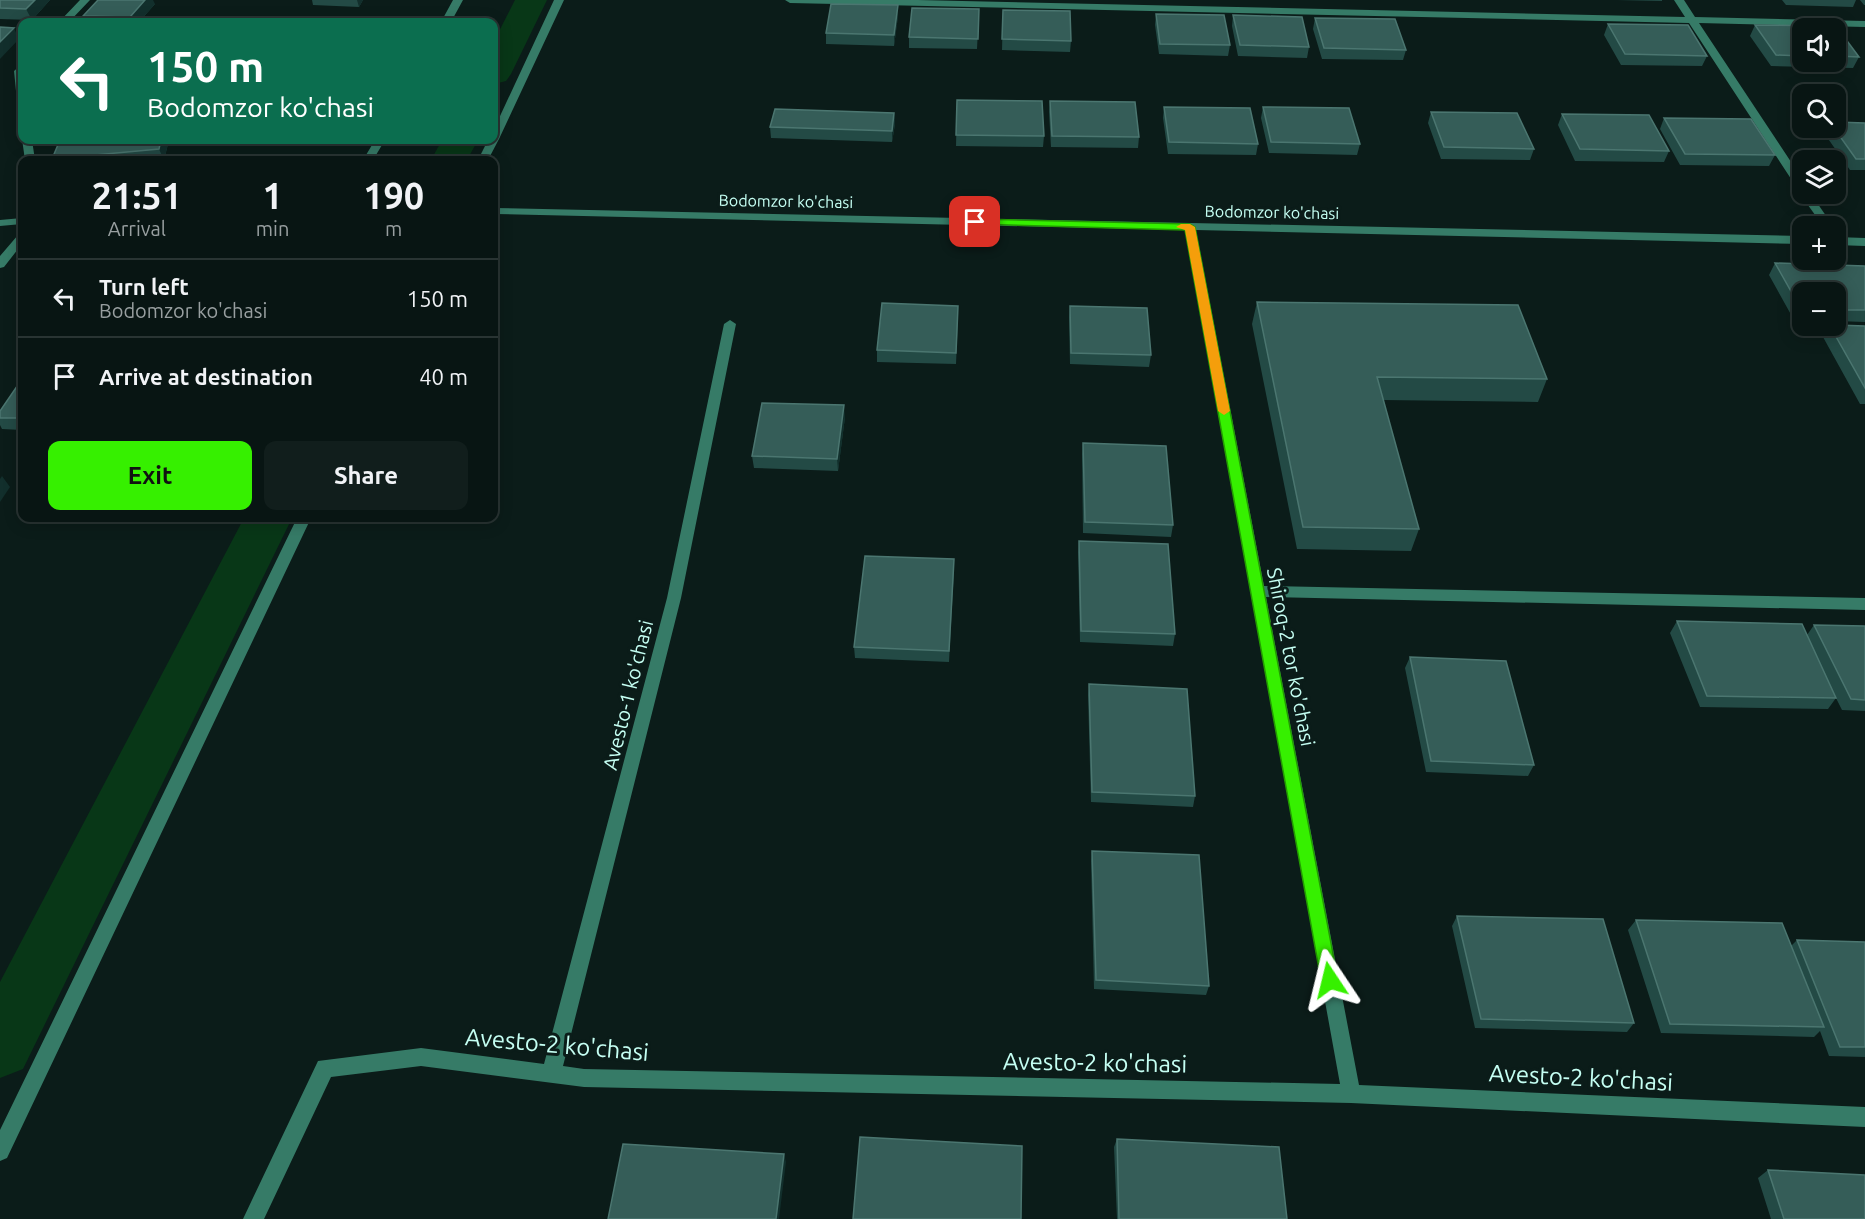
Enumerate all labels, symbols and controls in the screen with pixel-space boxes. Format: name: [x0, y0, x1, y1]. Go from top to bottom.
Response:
map controls: [1792, 18, 1846, 336]
button: sound: [1792, 18, 1846, 72]
icon: left: [48, 42, 126, 120]
text: 150 m: [147, 43, 264, 90]
button: search: [1792, 84, 1846, 138]
text: Bodomzor ko'chasi: [147, 92, 374, 122]
button: layers: [1792, 150, 1846, 204]
text: 21:51: [92, 175, 182, 216]
text: 1: [262, 175, 283, 216]
text: 190: [363, 175, 424, 216]
street label: Bodomzor ko'chasi: [719, 191, 853, 211]
pin: [949, 196, 1000, 247]
street label: Bodomzor ko'chasi: [1205, 202, 1339, 222]
icon: arrive: [958, 205, 991, 238]
button: +: [1792, 216, 1846, 270]
text: Arrival: [108, 217, 166, 240]
text: min: [256, 217, 289, 240]
text: m: [385, 217, 402, 240]
text: Turn left: [99, 274, 189, 299]
icon: left: [48, 282, 81, 315]
button: −: [1792, 282, 1846, 336]
text: 150 m: [407, 286, 468, 311]
text: Bodomzor ko'chasi: [99, 299, 267, 322]
icon: arrive: [48, 360, 81, 393]
text: Arrive at destination: [99, 364, 313, 389]
text: 40 m: [419, 364, 468, 389]
button: Exit: [48, 441, 252, 510]
button: Share: [264, 441, 468, 510]
street label: Shiroq-2 tor ko'chasi: [1263, 566, 1320, 748]
street label: Avesto-1 ko'chasi: [598, 618, 657, 772]
position arrow: [1298, 948, 1362, 1012]
street label: Avesto-2 ko'chasi: [464, 1023, 650, 1066]
street label: Avesto-2 ko'chasi: [1003, 1047, 1187, 1078]
street label: Avesto-2 ko'chasi: [1488, 1059, 1674, 1096]

